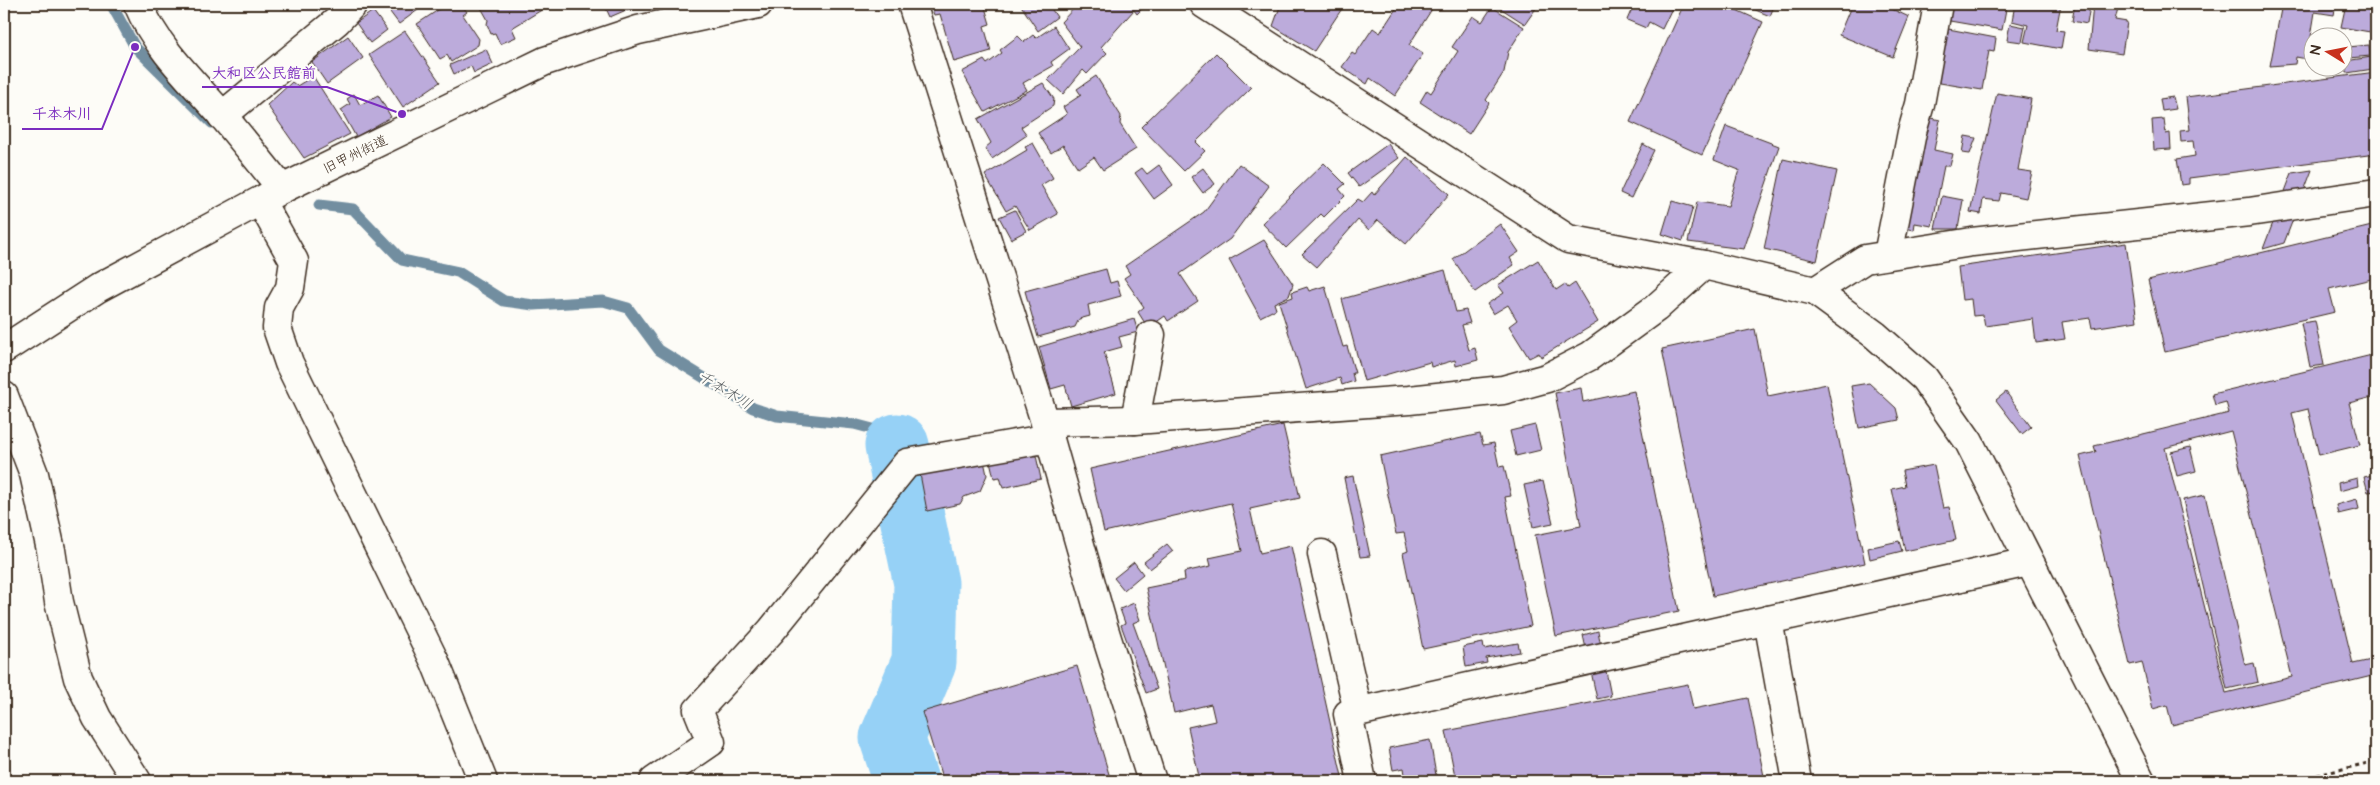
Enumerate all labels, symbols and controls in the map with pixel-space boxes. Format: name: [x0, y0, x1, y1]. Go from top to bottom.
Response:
north arrow: [2302, 28, 2352, 78]
text: N: [2306, 44, 2327, 56]
callout: 大和区公民館前: [202, 57, 327, 87]
text: 大和区公民館前: [211, 63, 317, 84]
callout: 千本木川: [22, 99, 102, 129]
text: 千本木川: [32, 104, 92, 125]
street label: 旧甲州街道: [320, 131, 391, 179]
water label: 千本木川: [694, 366, 756, 415]

